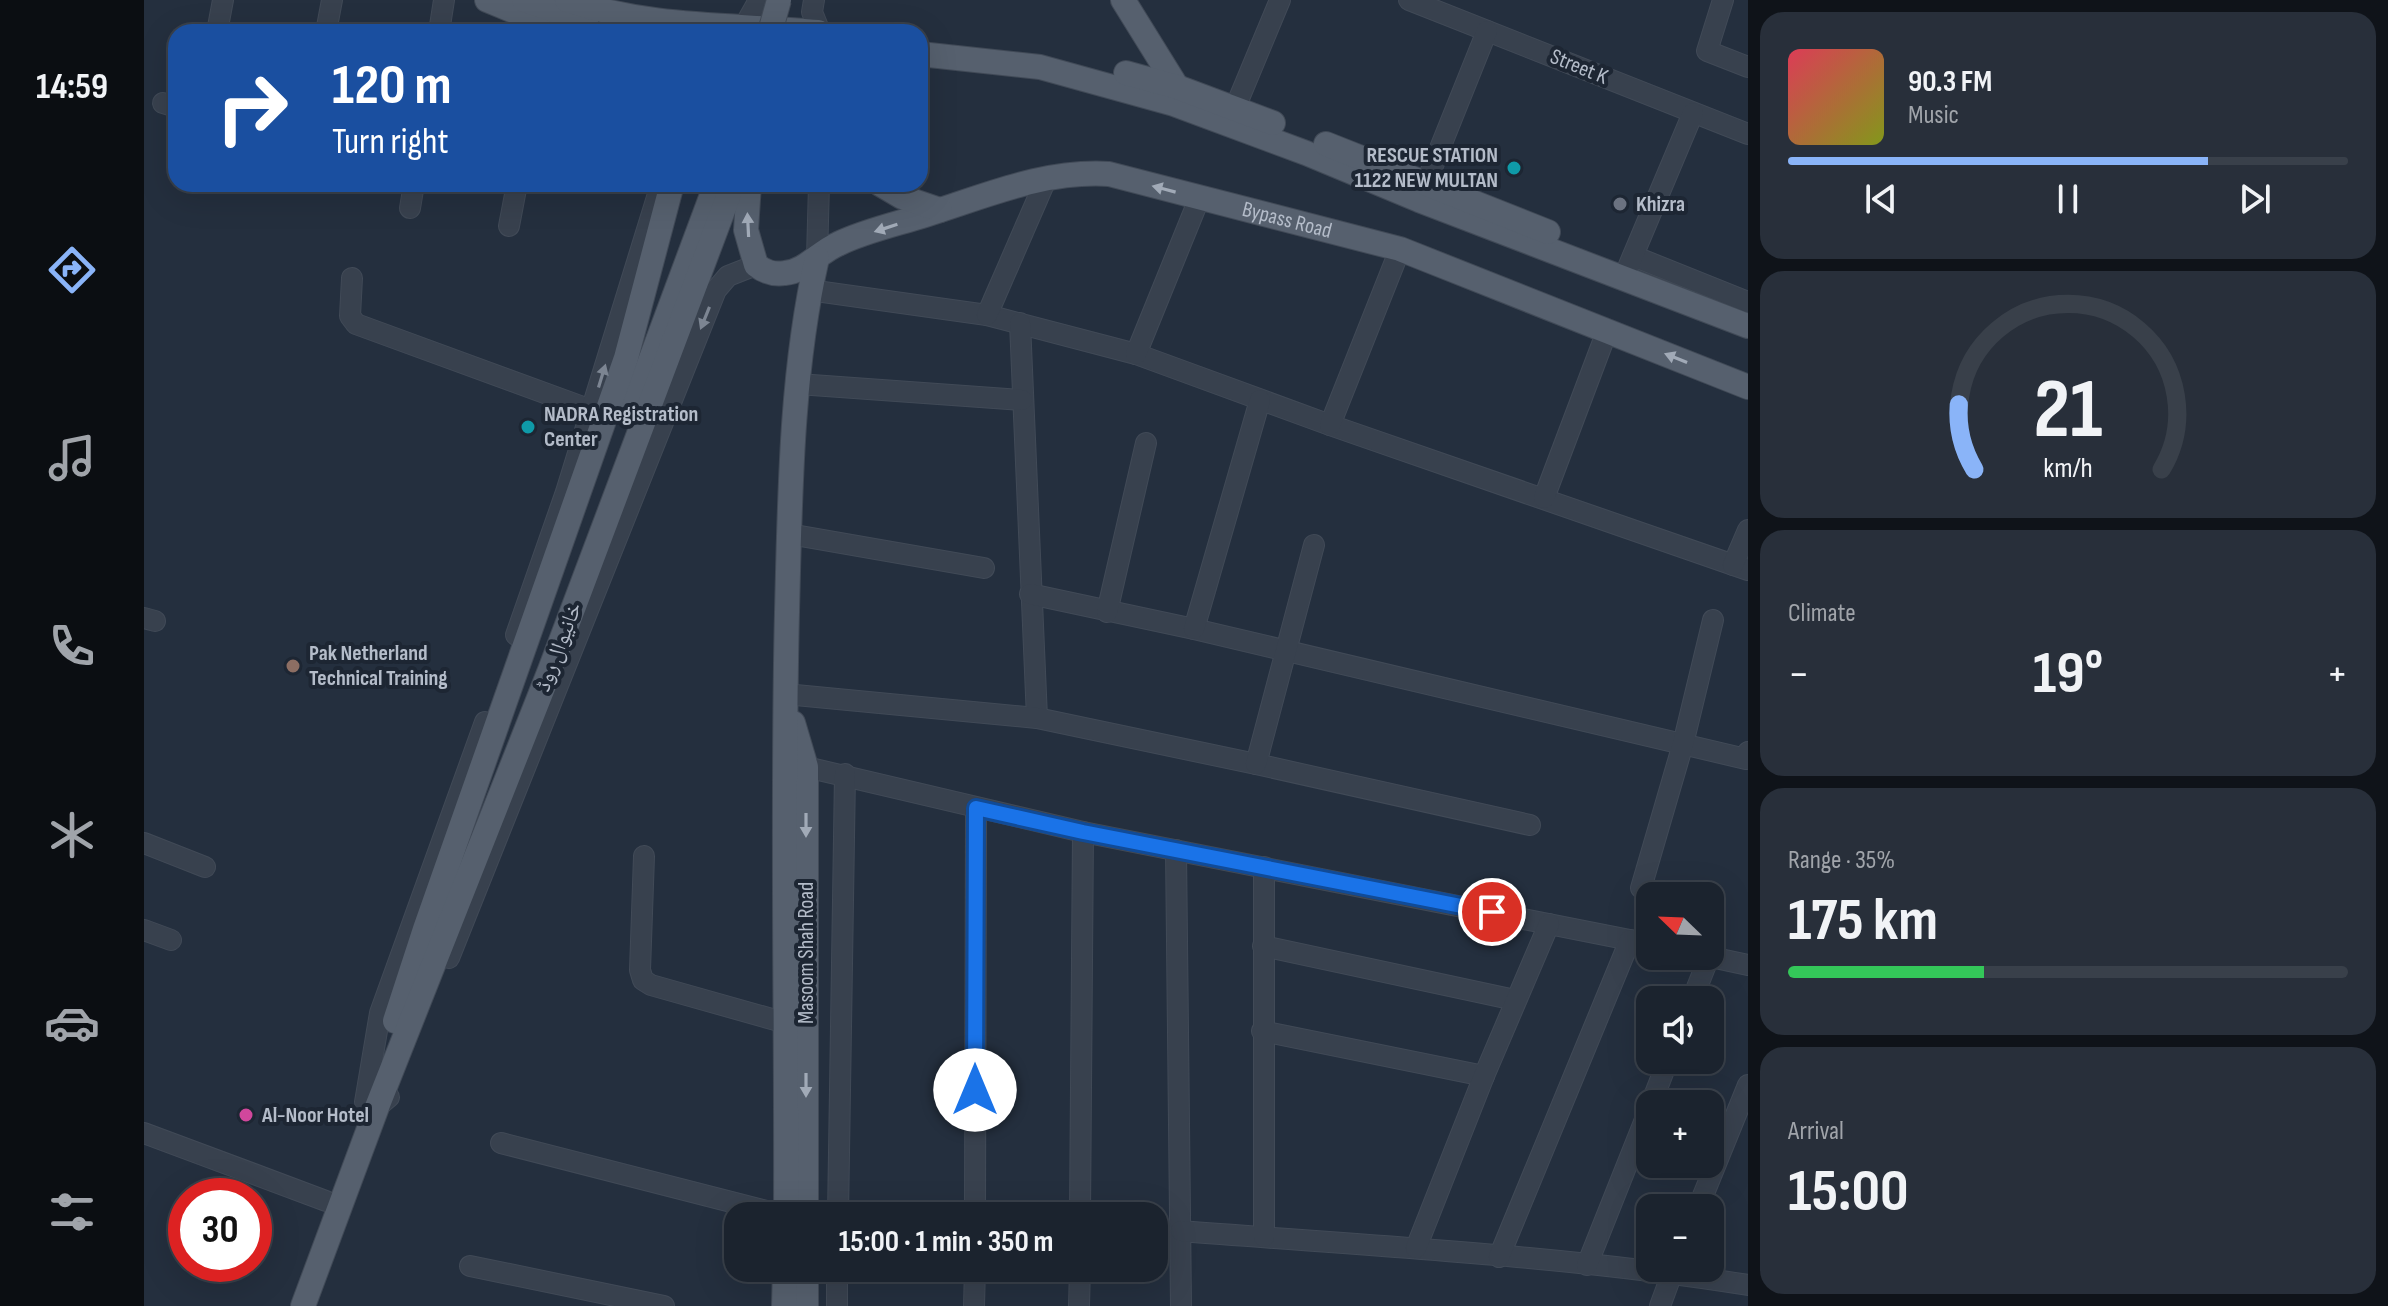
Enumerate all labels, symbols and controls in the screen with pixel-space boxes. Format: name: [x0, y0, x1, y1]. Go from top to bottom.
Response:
street label: Street K: [1546, 43, 1612, 91]
text: 120 m: [332, 53, 452, 120]
icon: right: [200, 56, 304, 160]
text: 90.3 FM: [1908, 64, 1992, 100]
text: 14:59: [36, 66, 108, 109]
text: Music: [1908, 100, 1959, 131]
text: Turn right: [332, 121, 449, 164]
place label: RESCUE STATION 1122 NEW MULTAN: [1354, 142, 1498, 194]
marker: RESCUE STATION 1122 NEW MULTAN: [1505, 159, 1523, 177]
icon: previous: [1859, 177, 1903, 221]
icon: pause: [2046, 177, 2090, 221]
icon: next: [2233, 177, 2277, 221]
one-way arrow: [1152, 182, 1176, 195]
place label: Khizra: [1636, 191, 1685, 218]
street label: Bypass Road: [1239, 195, 1335, 244]
marker: Khizra: [1611, 195, 1629, 213]
one-way arrow: [741, 212, 754, 237]
one-way arrow: [874, 222, 898, 234]
icon: directions: [44, 242, 100, 298]
one-way arrow: [698, 306, 711, 330]
one-way arrow: [1664, 351, 1688, 364]
text: 21: [2033, 361, 2103, 461]
one-way arrow: [596, 364, 609, 388]
place label: NADRA Registration Center: [544, 401, 698, 453]
marker: NADRA Registration Center: [519, 418, 537, 436]
icon: music: [44, 430, 100, 486]
text: km/h: [2043, 451, 2093, 486]
street label: خانیوال روڈ: [530, 598, 588, 696]
text: Climate: [1788, 598, 1856, 629]
icon: phone: [44, 618, 100, 674]
text: 19°: [2033, 638, 2103, 710]
place label: Pak Netherland Technical Training: [309, 640, 448, 692]
text: −: [1788, 648, 1810, 701]
text: +: [2326, 648, 2348, 701]
marker: Pak Netherland Technical Training: [284, 657, 302, 675]
icon: climate: [44, 807, 100, 863]
one-way arrow: [800, 813, 812, 838]
text: Range · 35%: [1788, 845, 1895, 876]
pin: [1458, 878, 1526, 946]
street label: Masoom Shah Road: [793, 882, 820, 1024]
north arrow: [1636, 882, 1724, 970]
map controls: [1636, 882, 1724, 1282]
text: 175 km: [1788, 885, 1938, 957]
icon: arrive: [1470, 890, 1514, 934]
button: sound: [1636, 986, 1724, 1074]
icon: car: [44, 995, 100, 1051]
position arrow: [933, 1048, 1017, 1132]
one-way arrow: [800, 1073, 812, 1098]
button: +: [1636, 1090, 1724, 1178]
place label: Al-Noor Hotel: [261, 1102, 369, 1129]
marker: Al-Noor Hotel: [237, 1106, 255, 1124]
text: Arrival: [1788, 1116, 1844, 1147]
text: 15:00: [1788, 1156, 1909, 1228]
speed limit sign: 30: [168, 1178, 272, 1282]
icon: filters: [44, 1184, 100, 1240]
button: −: [1636, 1194, 1724, 1282]
text: 15:00 · 1 min · 350 m: [839, 1224, 1053, 1260]

